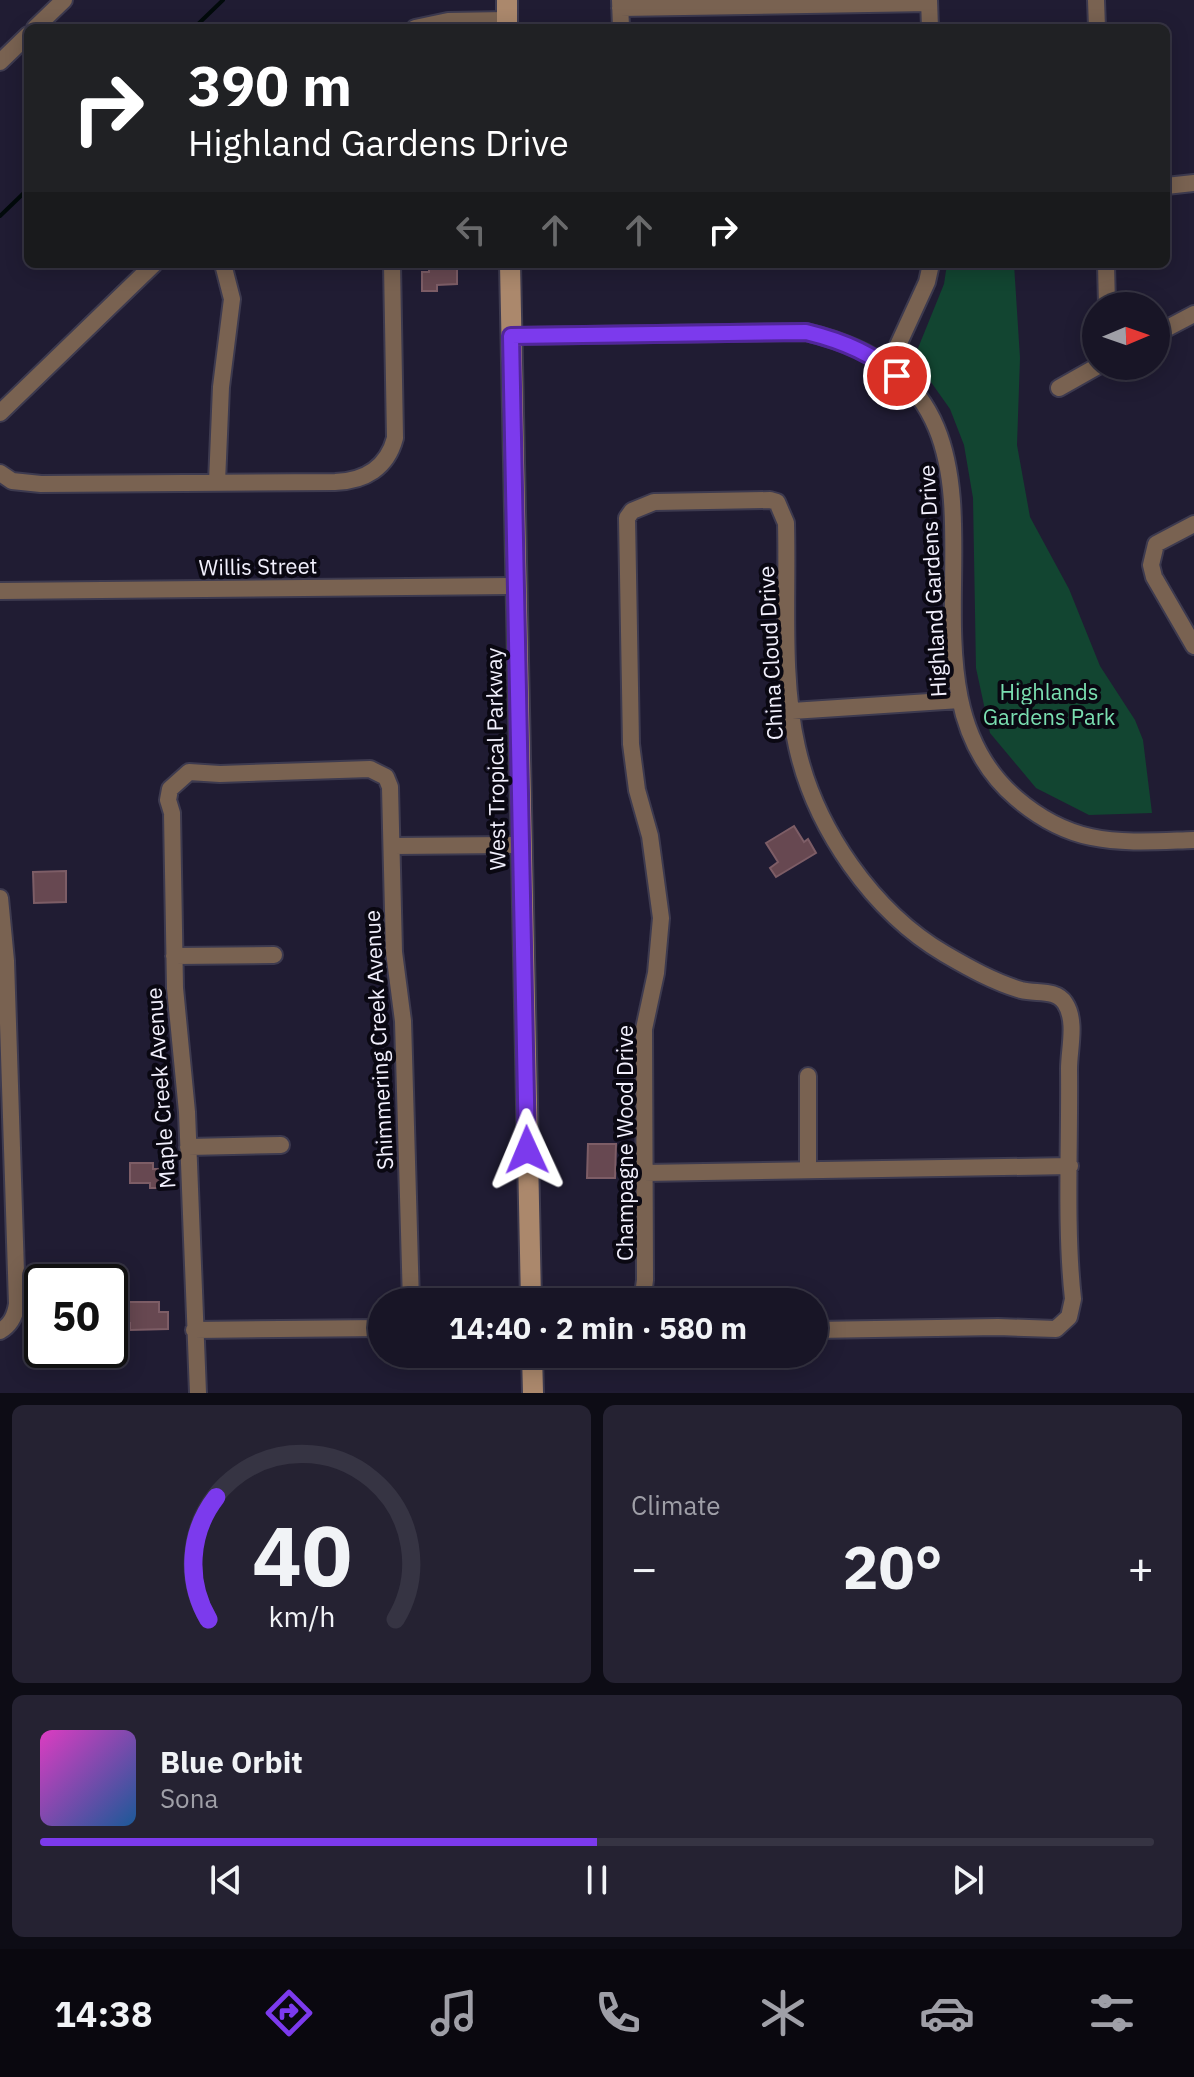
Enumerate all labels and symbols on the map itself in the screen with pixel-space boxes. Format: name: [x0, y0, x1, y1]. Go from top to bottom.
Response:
north arrow: [1082, 292, 1170, 380]
pin: [863, 342, 931, 410]
street label: Highland Gardens Drive: [911, 464, 953, 698]
street label: Willis Street: [198, 550, 318, 582]
street label: China Cloud Drive: [751, 565, 789, 741]
street label: West Tropical Parkway: [479, 647, 511, 871]
park label: Highlands Gardens Park: [983, 677, 1116, 731]
street label: Shimmering Creek Avenue: [357, 909, 399, 1171]
street label: Maple Creek Avenue: [139, 986, 181, 1190]
street label: Champagne Wood Drive: [610, 1025, 639, 1261]
position arrow: [485, 1108, 569, 1192]
speed limit sign: 50: [24, 1264, 128, 1368]

